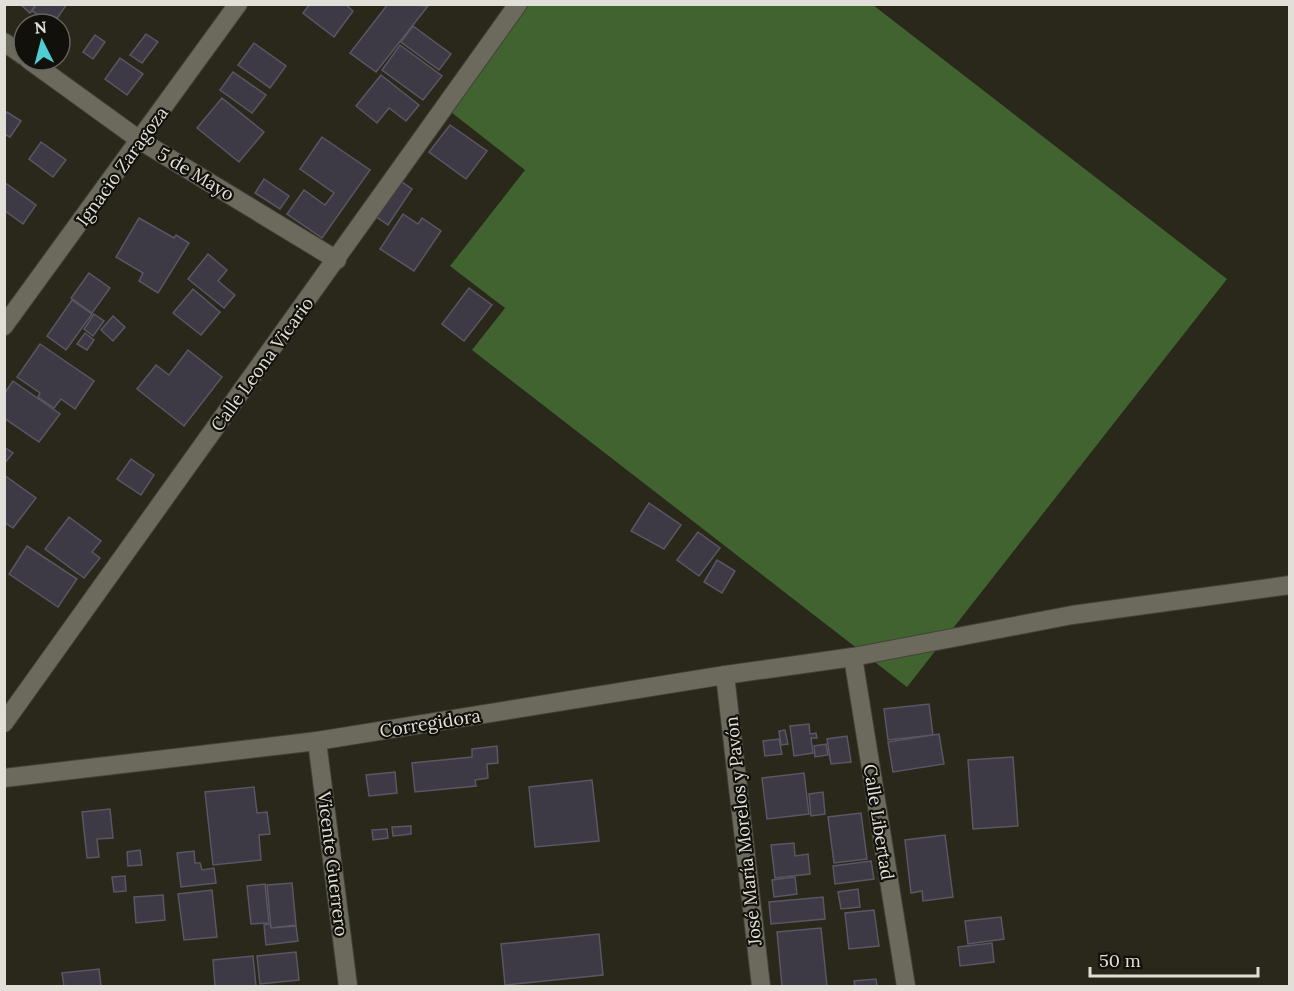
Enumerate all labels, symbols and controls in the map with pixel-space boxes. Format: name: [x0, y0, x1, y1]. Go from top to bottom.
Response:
north arrow: [12, 12, 72, 72]
text: N: [33, 16, 48, 38]
street label: Ignacio Zaragoza: [71, 102, 173, 230]
street label: 5 de Mayo: [154, 142, 238, 206]
street label: Calle Leona Vicario: [206, 292, 318, 436]
street label: Corregidora: [378, 704, 482, 742]
street label: José María Morelos y Pavón: [720, 715, 767, 948]
street label: Calle Libertad: [859, 763, 900, 882]
street label: Vicente Guerrero: [313, 789, 353, 938]
scale bar: [1090, 940, 1258, 978]
text: 50 m: [1099, 949, 1141, 972]

